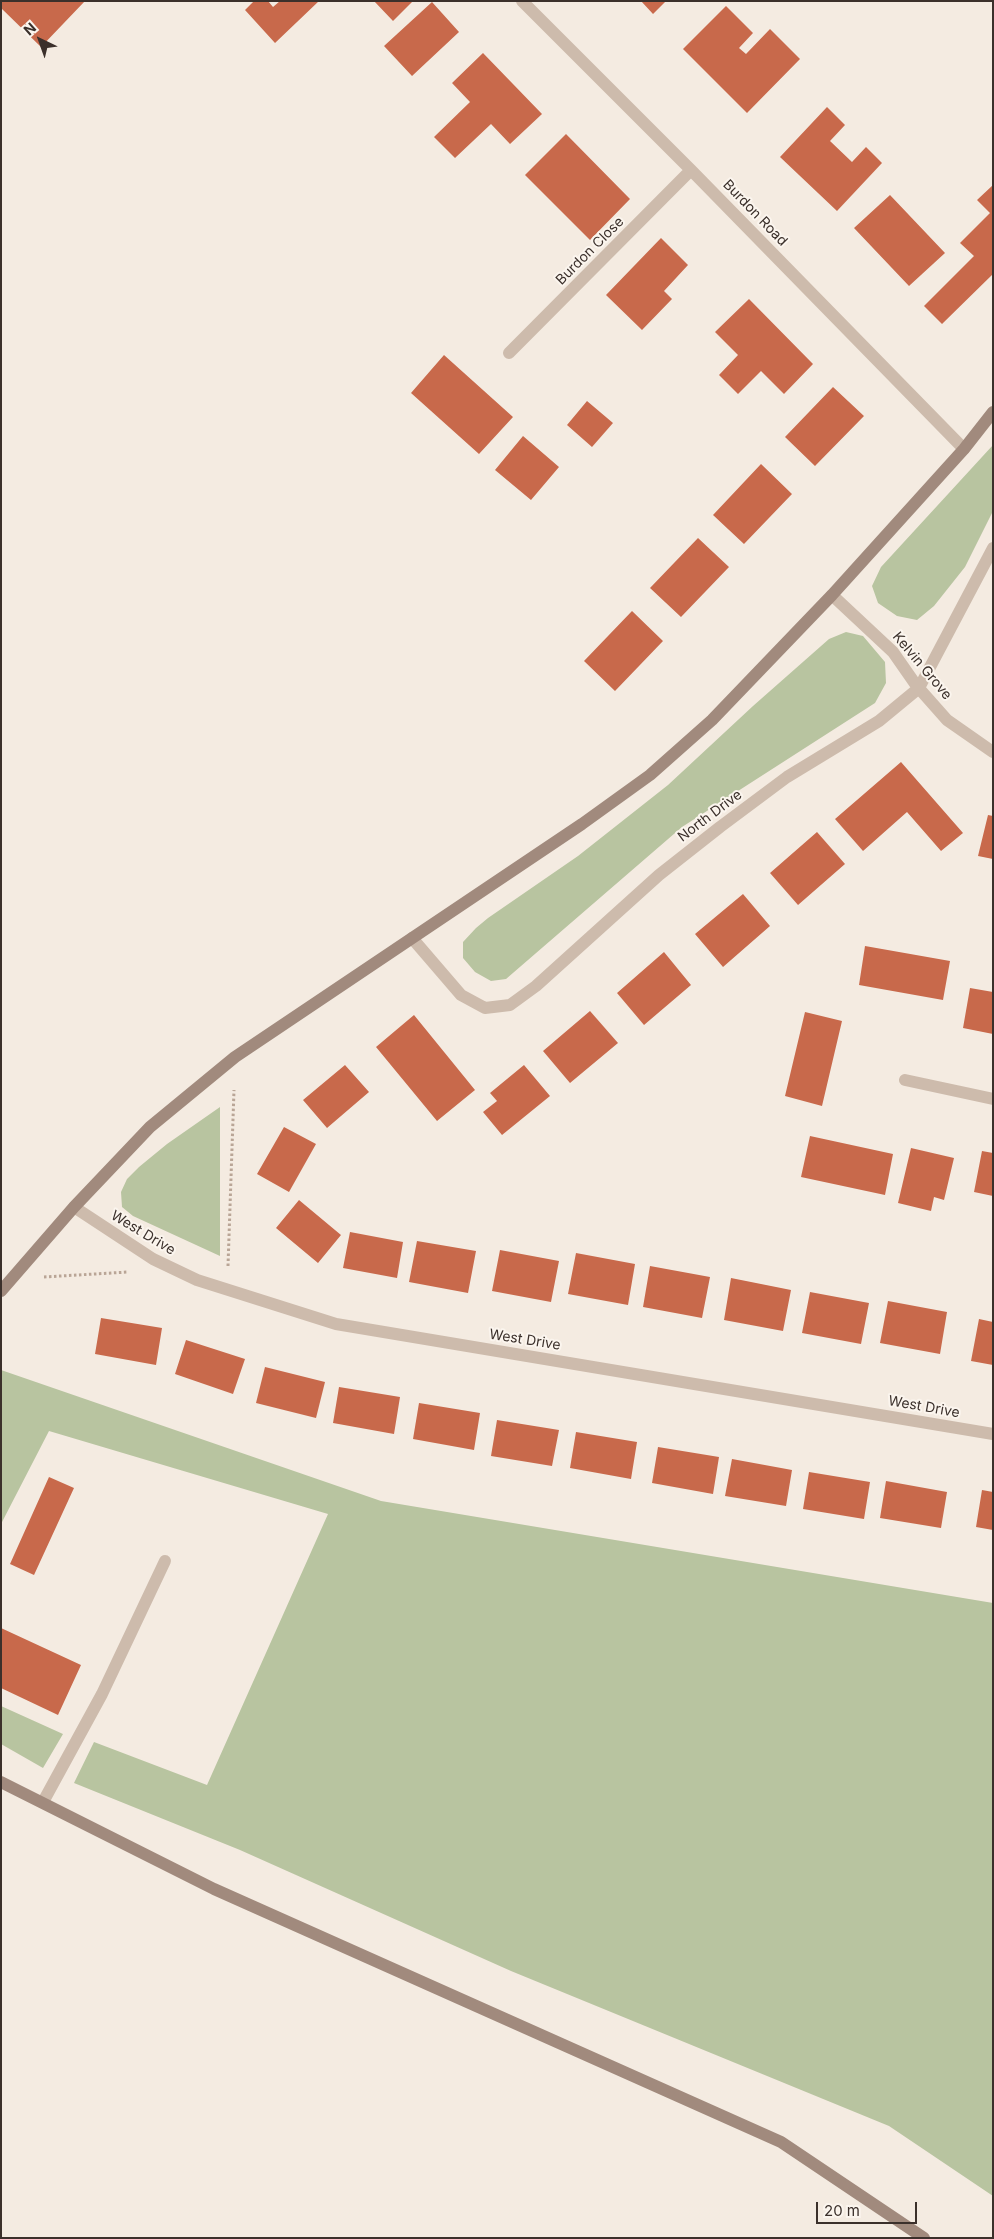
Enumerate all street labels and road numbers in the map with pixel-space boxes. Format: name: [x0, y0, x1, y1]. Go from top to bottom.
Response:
street label: Burdon Road: [719, 176, 791, 250]
street label: Burdon Close: [553, 214, 627, 288]
street label: Kelvin Grove: [889, 629, 955, 703]
street label: North Drive: [675, 786, 745, 846]
street label: West Drive: [108, 1207, 178, 1259]
street label: West Drive: [488, 1326, 562, 1354]
street label: West Drive: [887, 1392, 961, 1422]

